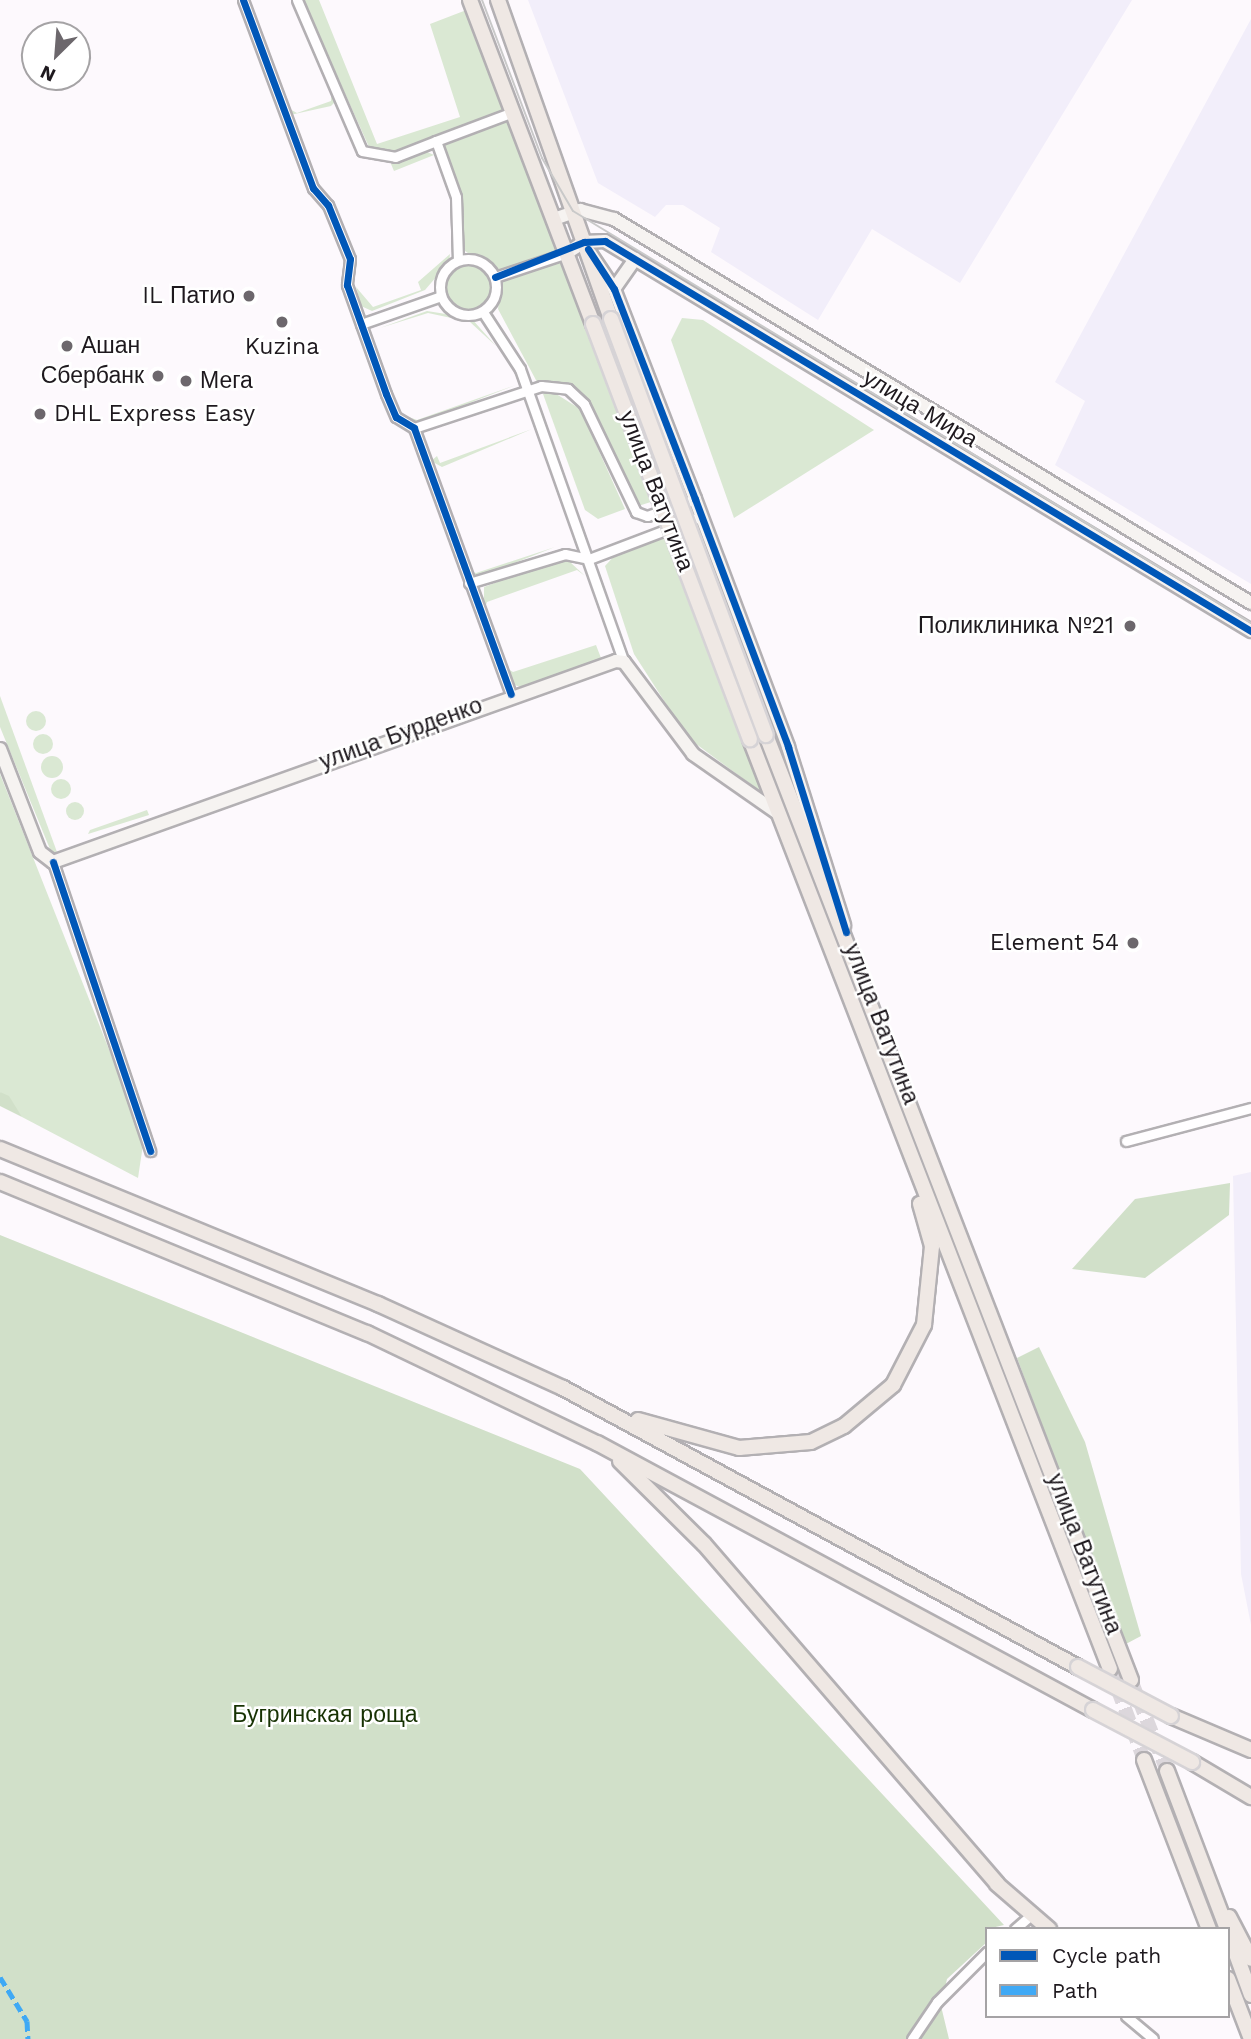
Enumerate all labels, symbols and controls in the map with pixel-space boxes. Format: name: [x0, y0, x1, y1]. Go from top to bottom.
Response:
north arrow: [21, 21, 91, 91]
text: N: [37, 60, 59, 87]
place label: IL Патио: [142, 282, 235, 310]
marker: IL Патио: [241, 288, 257, 304]
marker: Kuzina: [274, 314, 290, 330]
place label: Ашан: [81, 332, 140, 360]
place label: Kuzina: [245, 333, 319, 361]
marker: Ашан: [59, 338, 75, 354]
place label: Сбербанк: [41, 362, 144, 390]
street label: улица Мира: [858, 364, 982, 454]
place label: Мега: [200, 367, 253, 395]
marker: Сбербанк: [150, 368, 166, 384]
marker: Мега: [178, 373, 194, 389]
place label: DHL Express Easy: [54, 400, 256, 428]
marker: DHL Express Easy: [32, 406, 48, 422]
street label: улица Ватутина: [613, 407, 699, 575]
place label: Поликлиника №21: [918, 612, 1114, 640]
marker: Поликлиника №21: [1120, 616, 1140, 636]
street label: улица Бурденко: [316, 692, 486, 776]
place label: Element 54: [990, 929, 1119, 957]
marker: Element 54: [1125, 935, 1141, 951]
street label: улица Ватутина: [838, 940, 924, 1108]
street label: улица Ватутина: [1041, 1470, 1127, 1638]
park label: Бугринская роща: [232, 1701, 418, 1729]
legend: [985, 1927, 1230, 2018]
text: Cycle path: [1052, 1943, 1161, 1968]
text: Path: [1052, 1978, 1098, 2003]

